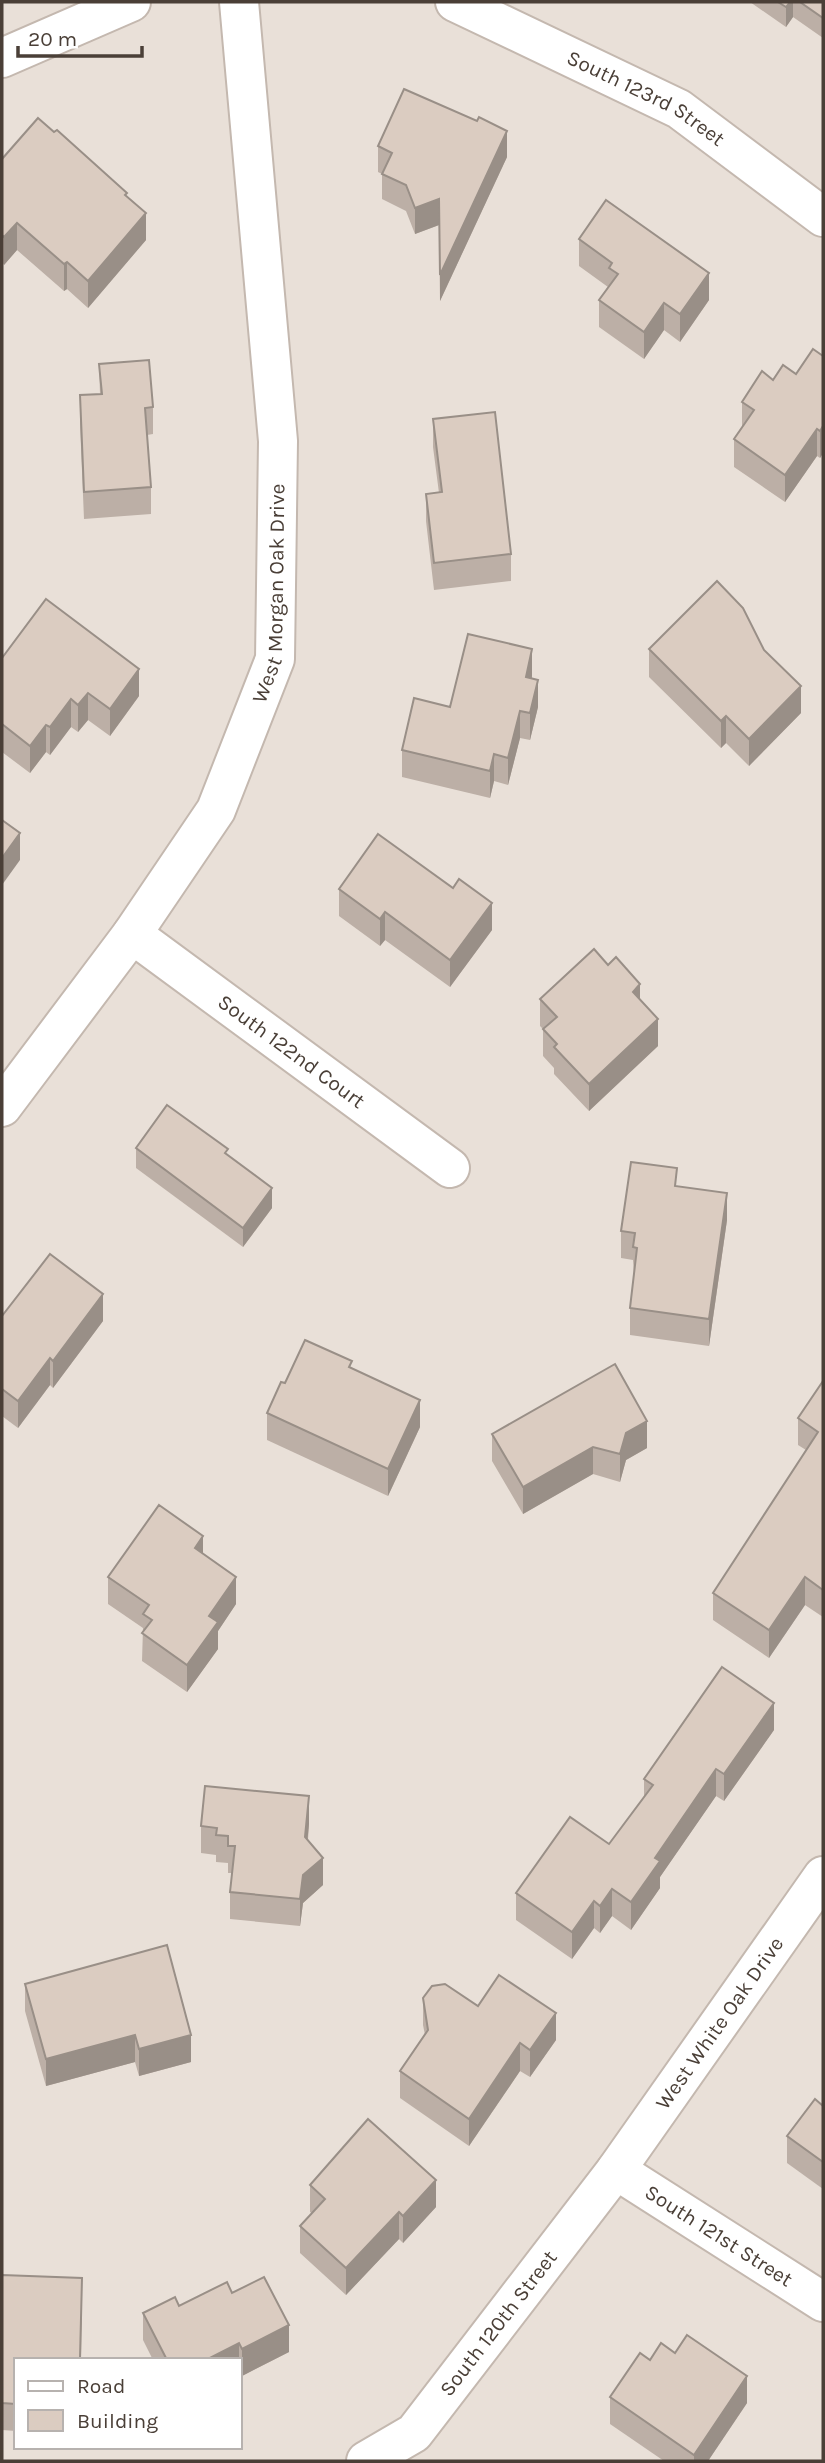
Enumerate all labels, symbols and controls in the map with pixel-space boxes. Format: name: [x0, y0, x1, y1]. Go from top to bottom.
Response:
scale bar: [18, 14, 142, 58]
text: 20 m: [28, 27, 77, 51]
street label: South 123rd Street: [563, 45, 730, 151]
street label: West Morgan Oak Drive: [247, 483, 289, 706]
street label: South 122nd Court: [213, 989, 370, 1113]
street label: West White Oak Drive: [651, 1932, 788, 2114]
street label: South 121st Street: [641, 2180, 797, 2292]
street label: South 120th Street: [435, 2245, 562, 2401]
legend: [14, 2358, 242, 2449]
text: Road: [77, 2374, 125, 2398]
text: Building: [77, 2409, 158, 2433]

